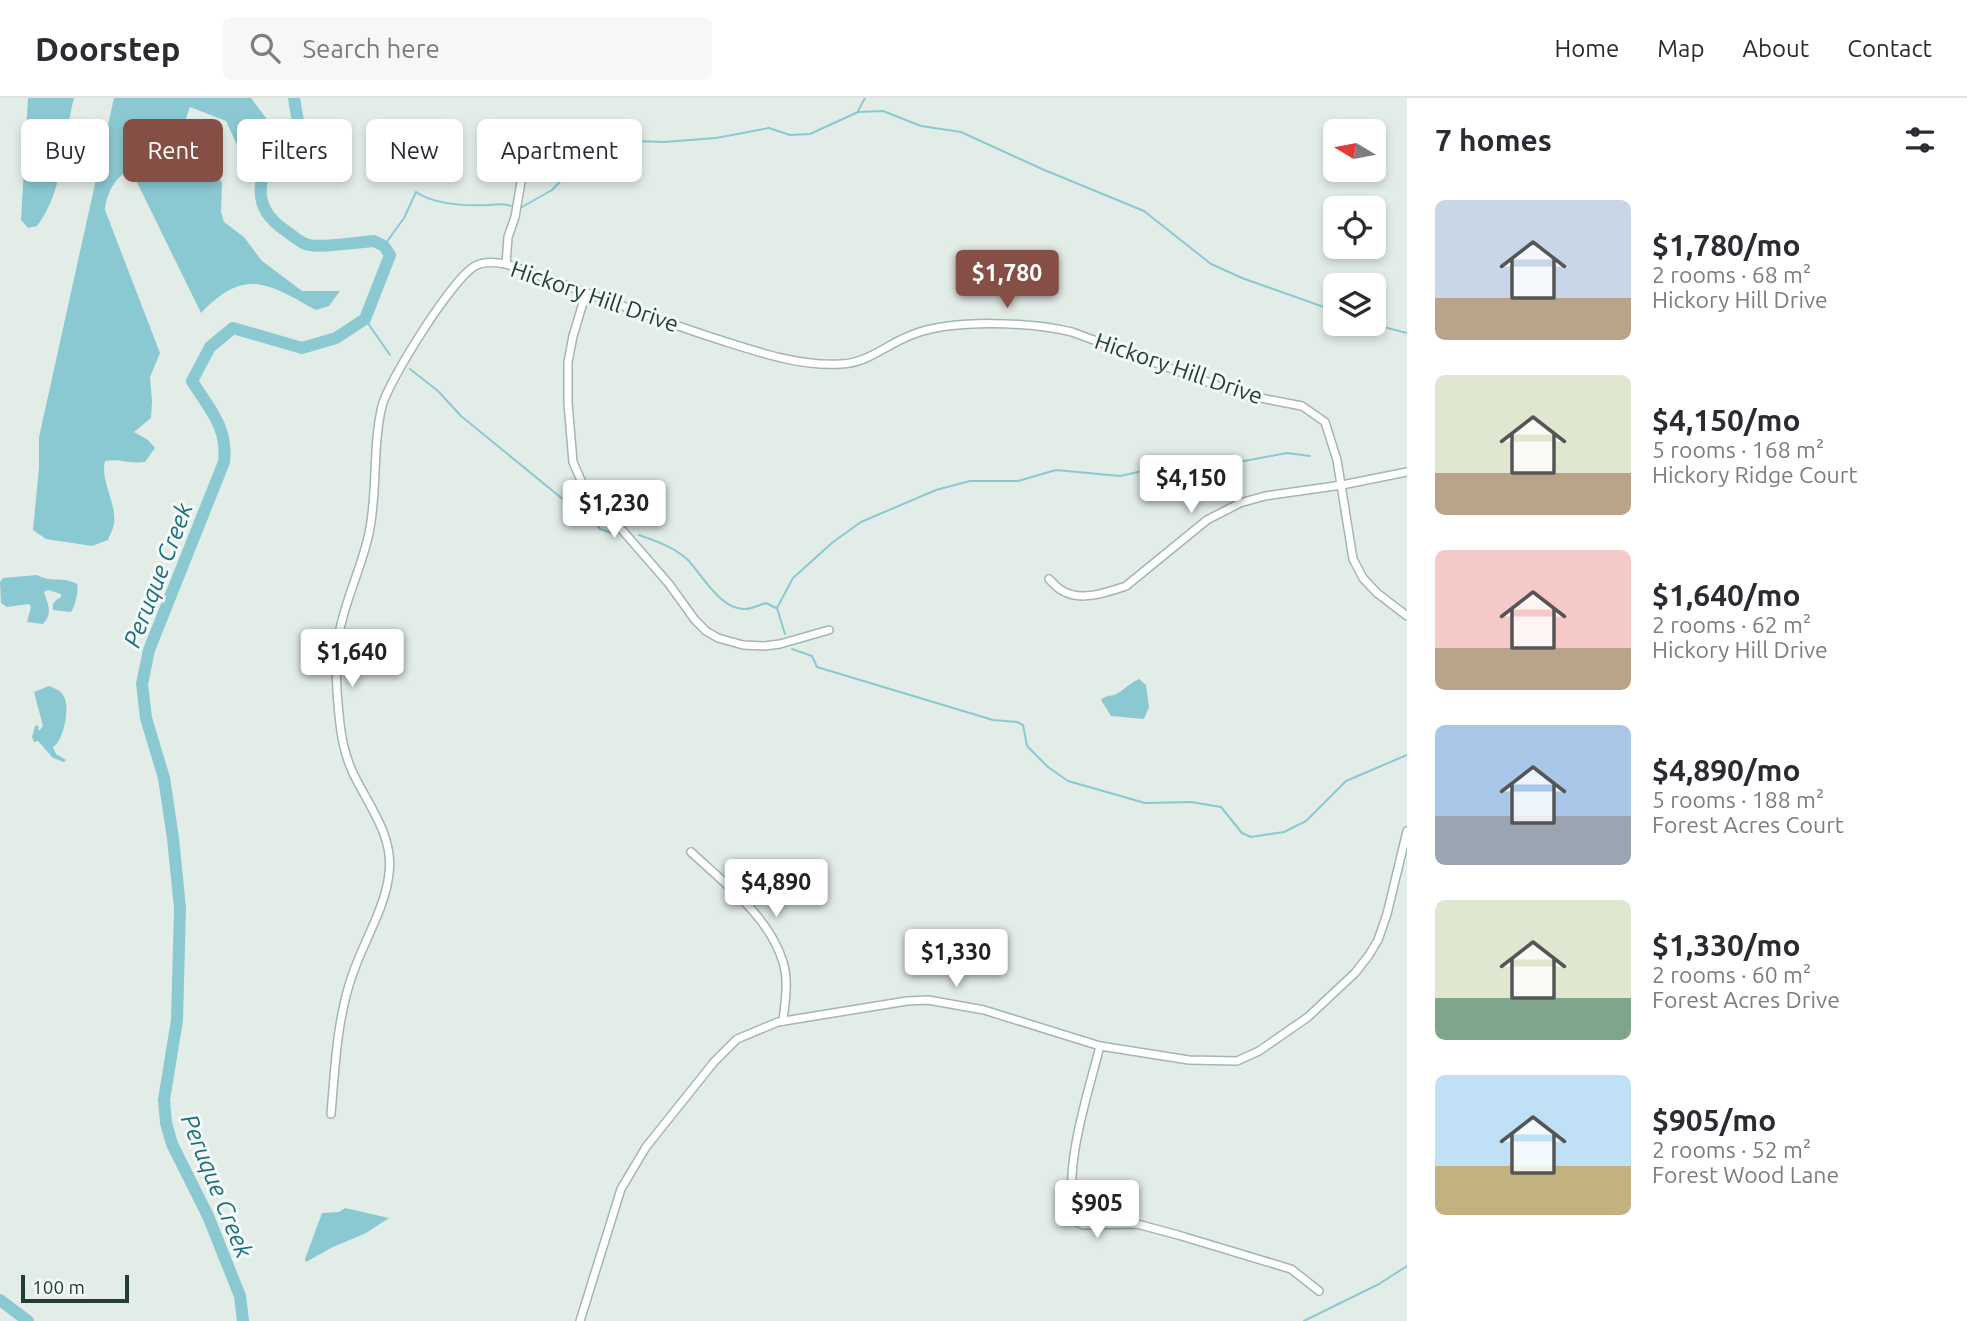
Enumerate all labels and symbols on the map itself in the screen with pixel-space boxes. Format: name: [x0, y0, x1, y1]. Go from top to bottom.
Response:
north arrow: [1323, 119, 1386, 182]
pin: $1,780: [950, 250, 1064, 310]
street label: Hickory Hill Drive: [508, 256, 682, 336]
street label: Hickory Hill Drive: [1092, 328, 1266, 408]
pin: $4,150: [1134, 456, 1248, 515]
pin: $1,230: [557, 480, 671, 540]
water label: Peruque Creek: [118, 498, 198, 651]
pin: $1,640: [295, 630, 409, 689]
pin: $4,890: [719, 860, 833, 919]
pin: $1,330: [899, 930, 1013, 989]
water label: Peruque Creek: [176, 1110, 258, 1262]
pin: $905: [1056, 1180, 1138, 1240]
scale bar: [21, 1272, 130, 1304]

